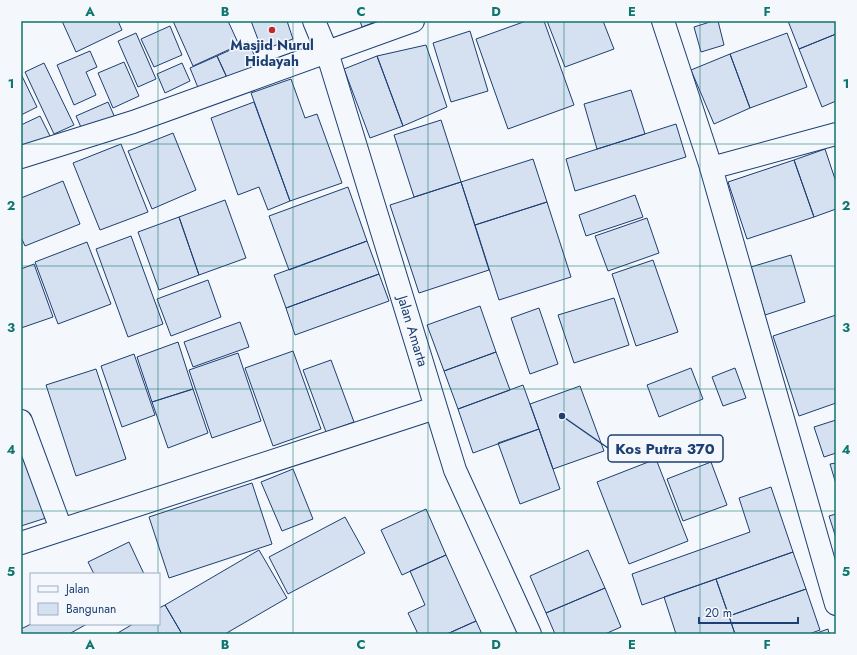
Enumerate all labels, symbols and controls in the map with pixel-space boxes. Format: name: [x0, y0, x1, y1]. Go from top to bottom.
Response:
text: A: [84, 2, 95, 21]
text: B: [221, 2, 230, 21]
text: C: [356, 2, 366, 21]
text: D: [491, 2, 501, 21]
text: E: [628, 2, 636, 21]
text: F: [763, 2, 771, 21]
marker: Masjid Nurul Hidayah: [267, 25, 277, 35]
place label: Masjid Nurul Hidayah: [230, 35, 314, 71]
text: 1: [8, 74, 14, 93]
text: 1: [843, 74, 849, 93]
text: 2: [7, 196, 15, 215]
text: 2: [842, 196, 850, 215]
street label: Jalan Amarta: [392, 291, 433, 369]
text: 3: [7, 318, 15, 337]
text: 3: [842, 318, 850, 337]
callout: Kos Putra 370: [608, 435, 723, 462]
text: Kos Putra 370: [615, 438, 715, 460]
text: 4: [6, 440, 16, 459]
text: 4: [841, 440, 851, 459]
text: 5: [7, 562, 15, 581]
text: 5: [842, 562, 850, 581]
legend: [30, 573, 160, 625]
text: Jalan: [64, 580, 89, 598]
scale bar: [699, 599, 798, 625]
text: Bangunan: [66, 600, 116, 618]
text: 20 m: [705, 604, 732, 622]
text: A: [84, 635, 95, 654]
text: B: [221, 635, 230, 654]
text: C: [356, 635, 366, 654]
text: D: [491, 635, 501, 654]
text: E: [628, 635, 636, 654]
text: F: [763, 635, 771, 654]

